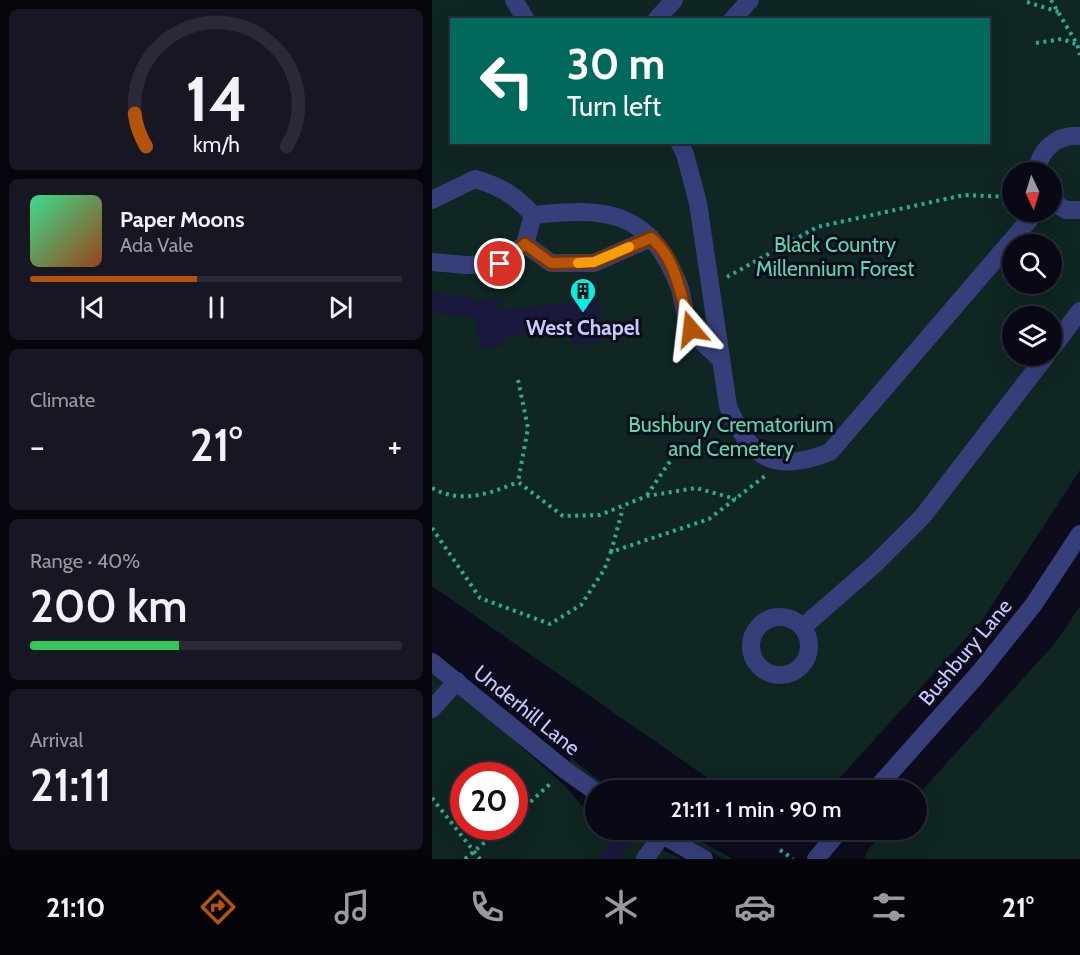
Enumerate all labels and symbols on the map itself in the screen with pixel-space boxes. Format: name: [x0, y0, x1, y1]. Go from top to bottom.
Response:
north arrow: [1002, 162, 1062, 222]
park label: Black Country Millennium Forest: [756, 232, 914, 281]
pin: [474, 238, 525, 289]
building icon: West Chapel: [568, 276, 598, 314]
position arrow: [659, 297, 723, 361]
place label: West Chapel: [526, 315, 641, 340]
park label: Bushbury Crematorium and Cemetery: [628, 412, 834, 461]
street label: Bushbury Lane: [913, 594, 1017, 710]
street label: Underhill Lane: [469, 660, 585, 761]
speed limit sign: 20: [450, 762, 528, 840]

